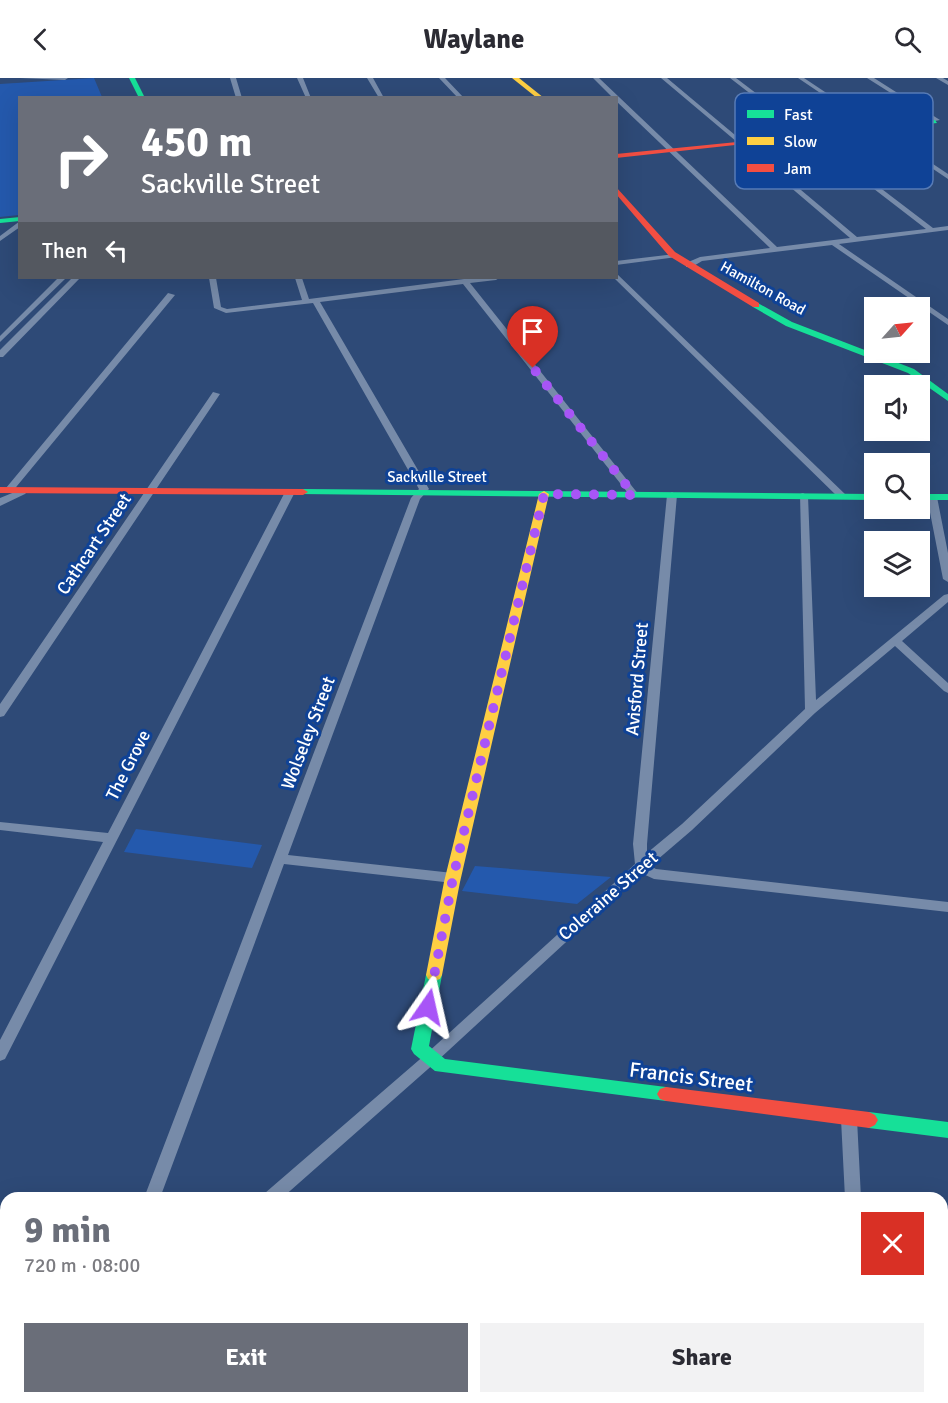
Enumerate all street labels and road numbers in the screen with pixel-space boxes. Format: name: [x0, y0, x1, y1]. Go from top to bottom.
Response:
street label: Hamilton Road: [717, 257, 809, 319]
street label: Sackville Street: [387, 468, 487, 486]
street label: Cathcart Street: [52, 489, 136, 599]
street label: Avisford Street: [621, 621, 653, 737]
street label: Wolseley Street: [276, 673, 340, 793]
street label: The Grove: [101, 726, 155, 804]
street label: Coleraine Street: [554, 847, 662, 945]
street label: Francis Street: [628, 1057, 754, 1097]

